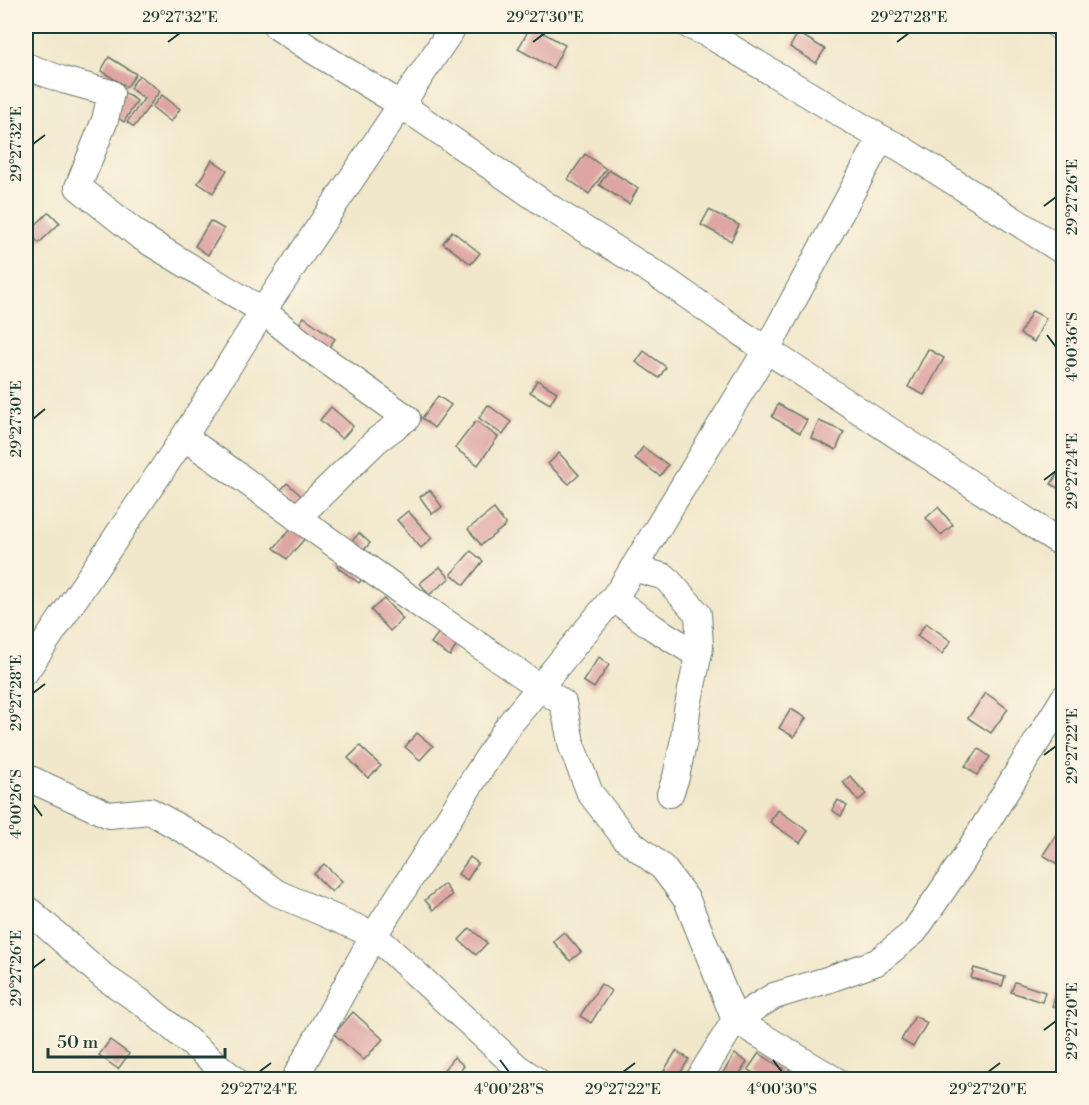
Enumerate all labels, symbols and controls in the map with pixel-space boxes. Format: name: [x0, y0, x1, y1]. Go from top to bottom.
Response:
text: 29°27'32"E: [142, 8, 218, 27]
text: 29°27'30"E: [506, 8, 584, 27]
text: 29°27'28"E: [871, 8, 947, 27]
text: 29°27'32"E: [7, 106, 26, 182]
text: 29°27'26"E: [1063, 159, 1082, 235]
text: 4°00'36"S: [1063, 312, 1082, 382]
text: 29°27'30"E: [7, 380, 26, 458]
text: 29°27'24"E: [1063, 433, 1082, 509]
text: 29°27'28"E: [7, 655, 26, 731]
text: 29°27'22"E: [1063, 708, 1082, 784]
text: 4°00'26"S: [7, 769, 26, 839]
text: 29°27'26"E: [7, 930, 26, 1006]
text: 29°27'20"E: [1063, 982, 1082, 1060]
scale bar: [48, 1021, 225, 1059]
text: 50 m: [57, 1031, 99, 1054]
text: 29°27'24"E: [221, 1080, 297, 1099]
text: 4°00'28"S: [474, 1080, 544, 1099]
text: 29°27'22"E: [585, 1080, 661, 1099]
text: 4°00'30"S: [747, 1080, 817, 1099]
text: 29°27'20"E: [949, 1080, 1027, 1099]

